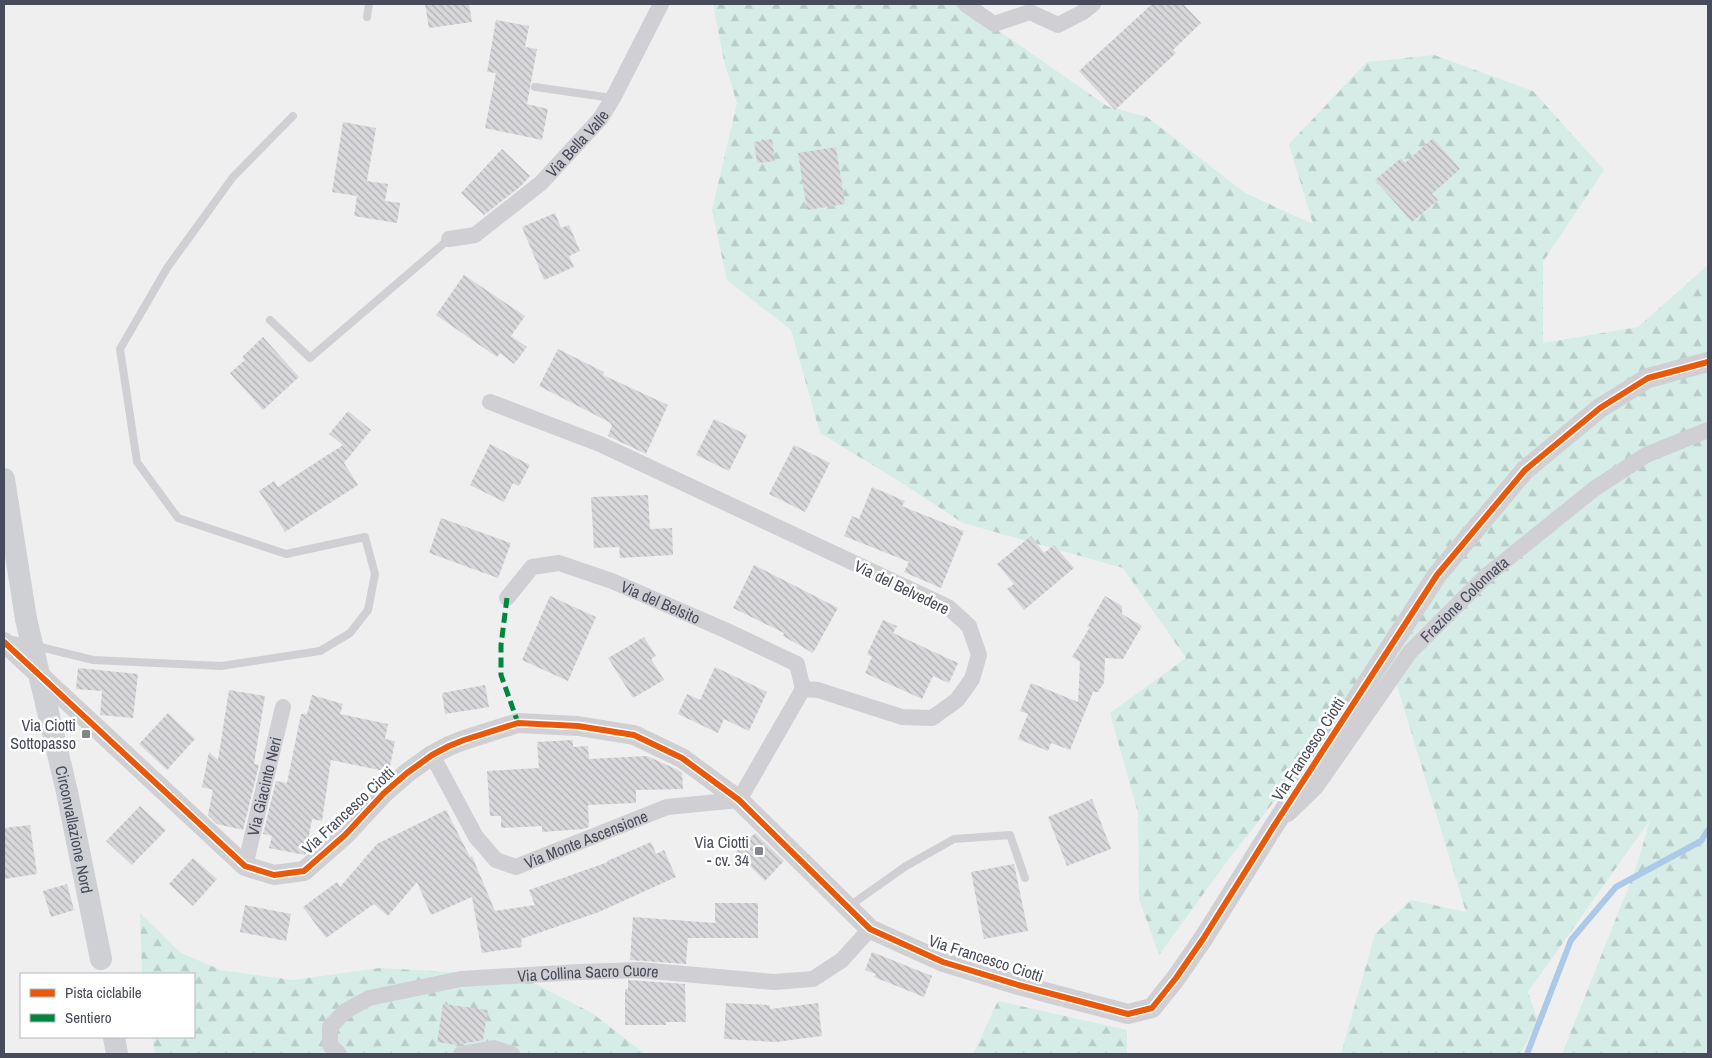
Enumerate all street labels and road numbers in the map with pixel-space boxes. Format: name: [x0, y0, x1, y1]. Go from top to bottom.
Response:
street label: Via Bella Valle: [541, 106, 614, 182]
street label: Frazione Colonnata: [1415, 551, 1514, 647]
street label: Via del Belvedere: [851, 554, 953, 620]
street label: Via del Belsito: [617, 575, 704, 629]
street label: Via Francesco Ciotti: [1266, 693, 1350, 805]
street label: Via Giacinto Neri: [242, 734, 287, 838]
street label: Via Francesco Ciotti: [297, 761, 399, 859]
street label: Circonvallazione Nord: [50, 763, 98, 895]
street label: Via Monte Ascensione: [521, 805, 651, 874]
street label: Via Francesco Ciotti: [926, 929, 1046, 987]
street label: Via Collina Sacro Cuore: [517, 959, 660, 987]

